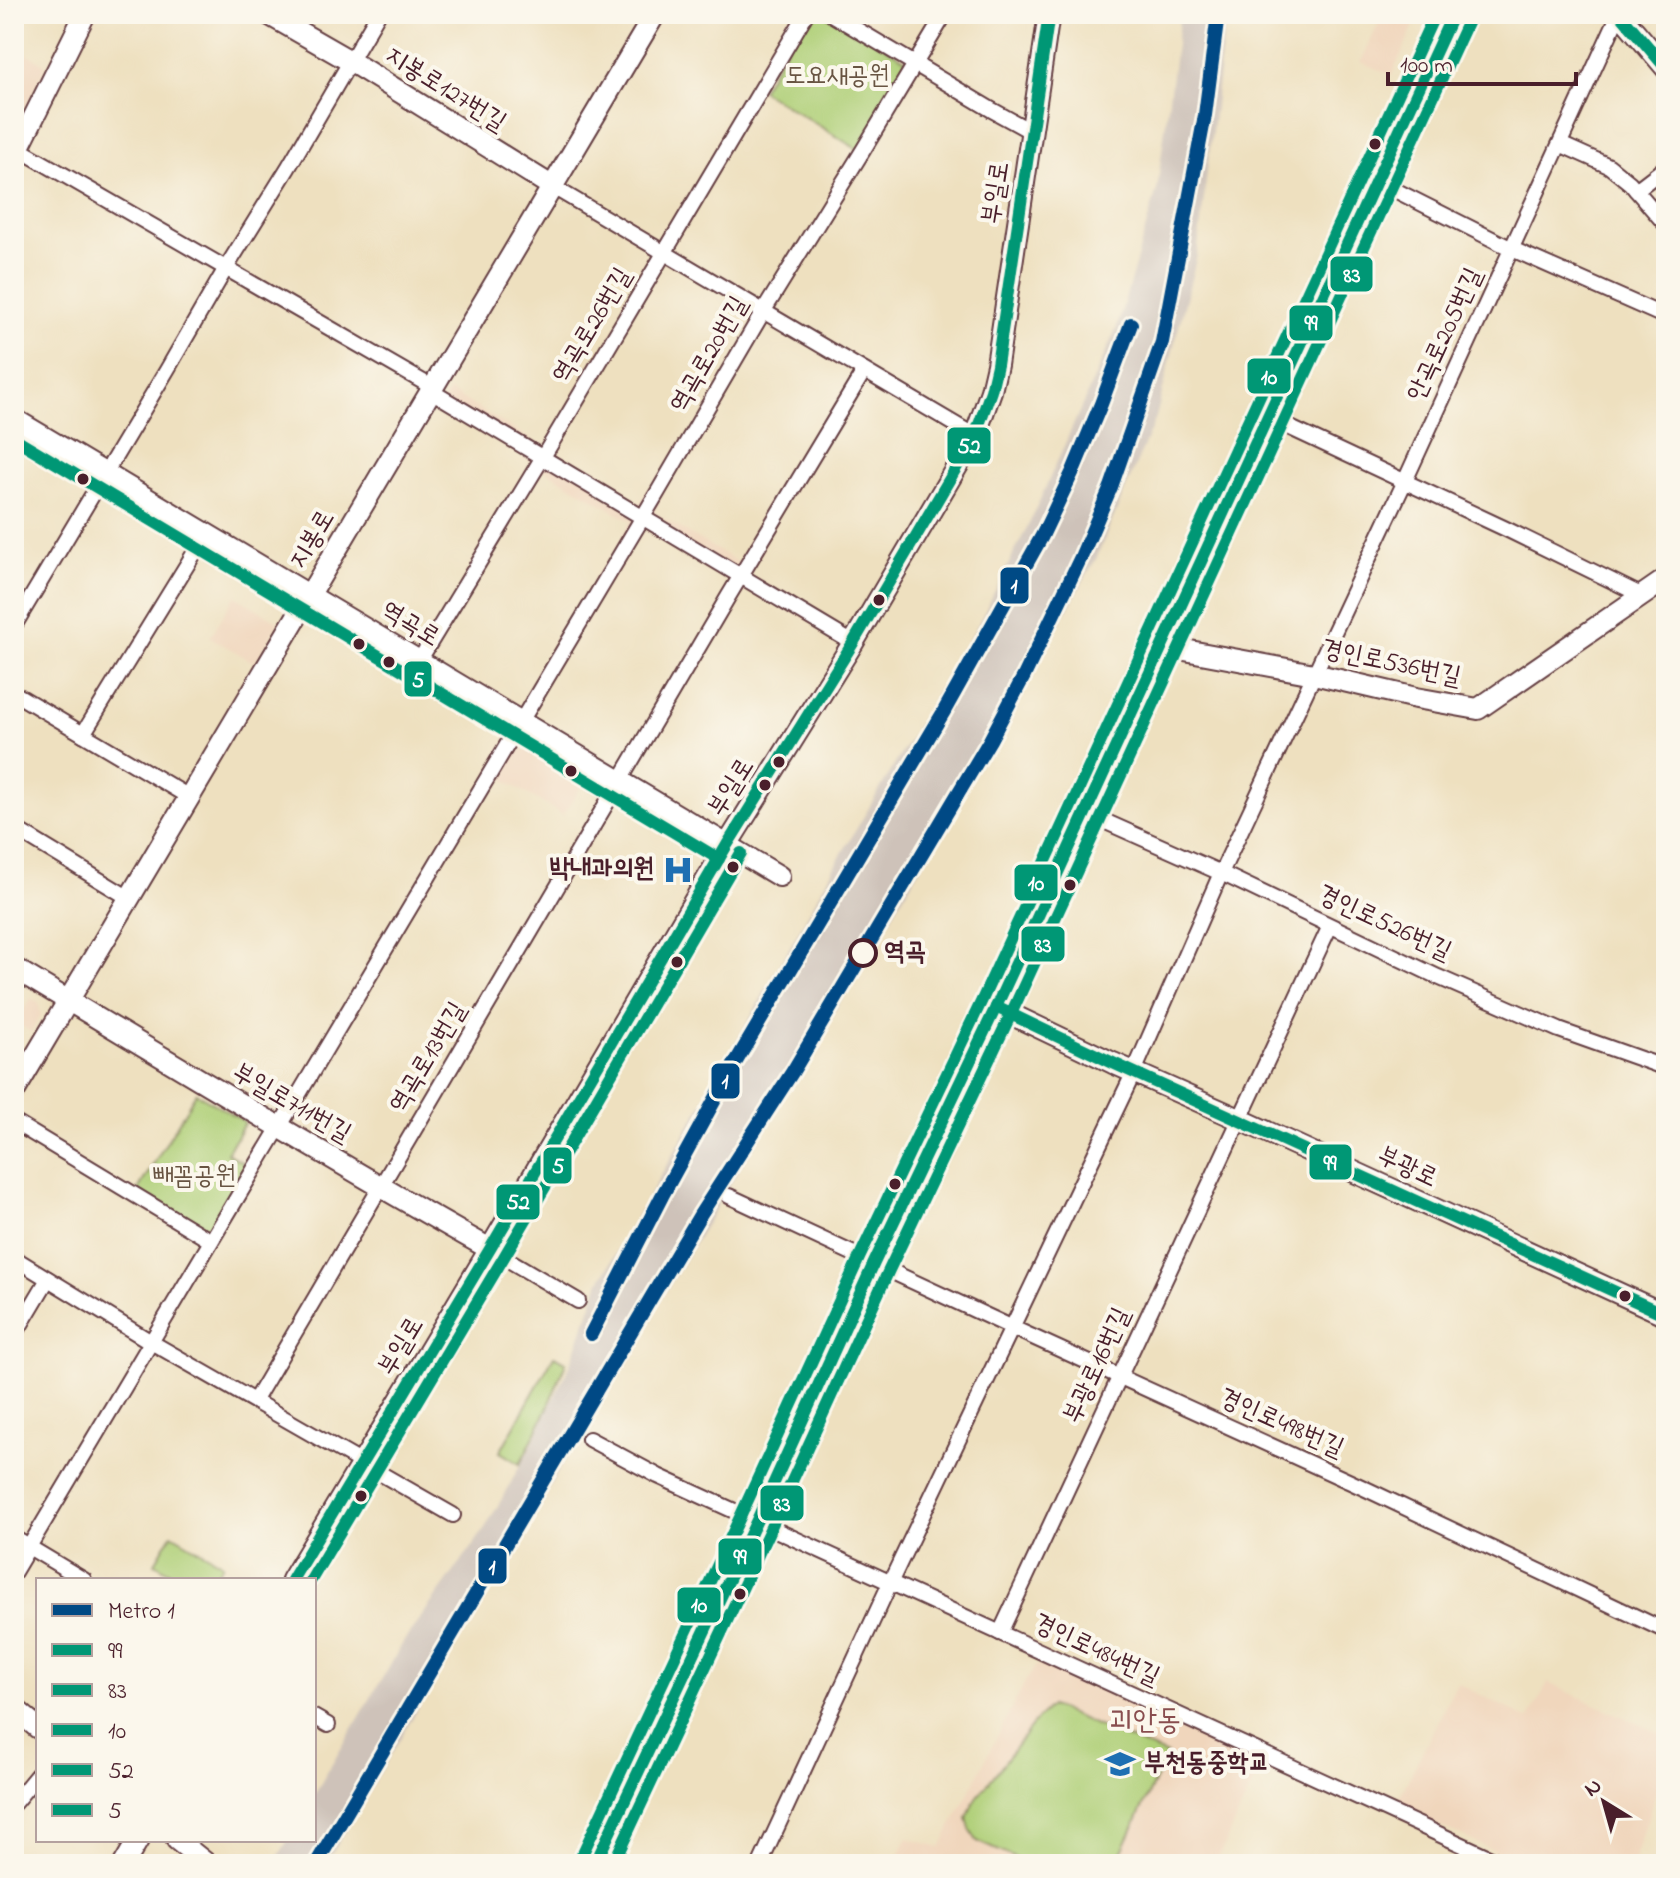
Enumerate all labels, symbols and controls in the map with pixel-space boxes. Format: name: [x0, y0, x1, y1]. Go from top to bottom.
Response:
scale bar: [1388, 36, 1576, 86]
street label: 지봉로127번길: [377, 38, 513, 142]
text: 100 m: [1400, 49, 1453, 84]
park label: 도요새공원: [785, 58, 889, 96]
unlabelled marker: [1367, 136, 1383, 152]
street label: 부일로: [973, 159, 1021, 227]
line badge: 83: [1329, 255, 1374, 293]
street label: 역곡로26번길: [543, 261, 643, 391]
text: 83: [1342, 261, 1361, 293]
street label: 안곡로205번길: [1398, 262, 1494, 408]
street label: 역곡로20번길: [661, 290, 759, 420]
line badge: 99: [1288, 304, 1334, 342]
text: 99: [1303, 309, 1318, 341]
line badge: 10: [1246, 357, 1292, 395]
text: 10: [1261, 363, 1278, 395]
line badge: 52: [946, 426, 992, 465]
text: 52: [957, 432, 981, 464]
unlabelled marker: [75, 471, 91, 487]
street label: 지봉로: [281, 503, 345, 577]
line badge: 1: [999, 566, 1030, 605]
text: 1: [1011, 572, 1018, 604]
unlabelled marker: [871, 592, 887, 608]
street label: 역곡로: [373, 593, 447, 657]
street label: 경인로536번길: [1318, 631, 1464, 697]
unlabelled marker: [351, 636, 367, 652]
unlabelled marker: [381, 654, 397, 670]
line badge: 5: [403, 660, 433, 698]
text: 5: [412, 666, 425, 698]
street label: 부일로: [699, 751, 765, 825]
unlabelled marker: [771, 754, 787, 770]
unlabelled marker: [563, 763, 579, 779]
unlabelled marker: [757, 777, 773, 793]
place label: 박내과의원: [549, 851, 654, 889]
hospital icon: 박내과의원: [661, 853, 695, 887]
unlabelled marker: [725, 859, 741, 875]
line badge: 10: [1013, 863, 1059, 902]
text: 10: [1028, 869, 1045, 901]
street label: 경인로526번길: [1311, 876, 1457, 972]
unlabelled marker: [1062, 877, 1078, 893]
line badge: 83: [1020, 925, 1066, 963]
text: 83: [1033, 931, 1052, 963]
place label: 역곡: [884, 934, 926, 972]
marker: 역곡: [849, 939, 877, 967]
unlabelled marker: [669, 954, 685, 970]
street label: 역곡로13번길: [381, 995, 477, 1121]
street label: 부일로711번길: [224, 1055, 358, 1153]
line badge: 1: [710, 1062, 741, 1100]
text: 1: [722, 1067, 729, 1099]
street label: 부광로: [1371, 1138, 1443, 1198]
line badge: 99: [1308, 1143, 1353, 1181]
line badge: 5: [542, 1146, 573, 1185]
text: 99: [1322, 1149, 1337, 1181]
text: 5: [552, 1152, 565, 1184]
park label: 빼꼼공원: [152, 1158, 236, 1196]
unlabelled marker: [887, 1176, 903, 1192]
line badge: 52: [495, 1183, 541, 1221]
text: 52: [506, 1188, 530, 1220]
unlabelled marker: [1617, 1288, 1633, 1304]
street label: 부광로16번길: [1055, 1302, 1142, 1430]
street label: 부일로: [370, 1310, 434, 1384]
street label: 경인로498번길: [1213, 1380, 1349, 1468]
line badge: 83: [759, 1484, 805, 1522]
unlabelled marker: [353, 1488, 369, 1504]
text: 83: [772, 1490, 791, 1522]
line badge: 99: [717, 1537, 763, 1576]
text: 99: [732, 1543, 747, 1575]
line badge: 1: [477, 1547, 508, 1585]
text: 1: [489, 1553, 496, 1585]
legend: [36, 1578, 316, 1842]
line badge: 10: [676, 1586, 722, 1624]
unlabelled marker: [732, 1586, 748, 1602]
text: 10: [691, 1591, 708, 1623]
text: Metro 1: [108, 1595, 175, 1630]
street label: 경인로484번길: [1026, 1605, 1166, 1697]
text: 99: [108, 1635, 123, 1670]
text: 83: [108, 1675, 127, 1710]
district label: 괴안동: [1109, 1700, 1181, 1744]
text: 10: [108, 1715, 126, 1750]
place label: 부천동중학교: [1144, 1745, 1270, 1783]
school or university icon: 부천동중학교: [1103, 1747, 1137, 1781]
text: 52: [108, 1755, 134, 1790]
north arrow: [1564, 1762, 1644, 1842]
text: N: [1578, 1771, 1609, 1806]
text: 5: [108, 1795, 122, 1830]

